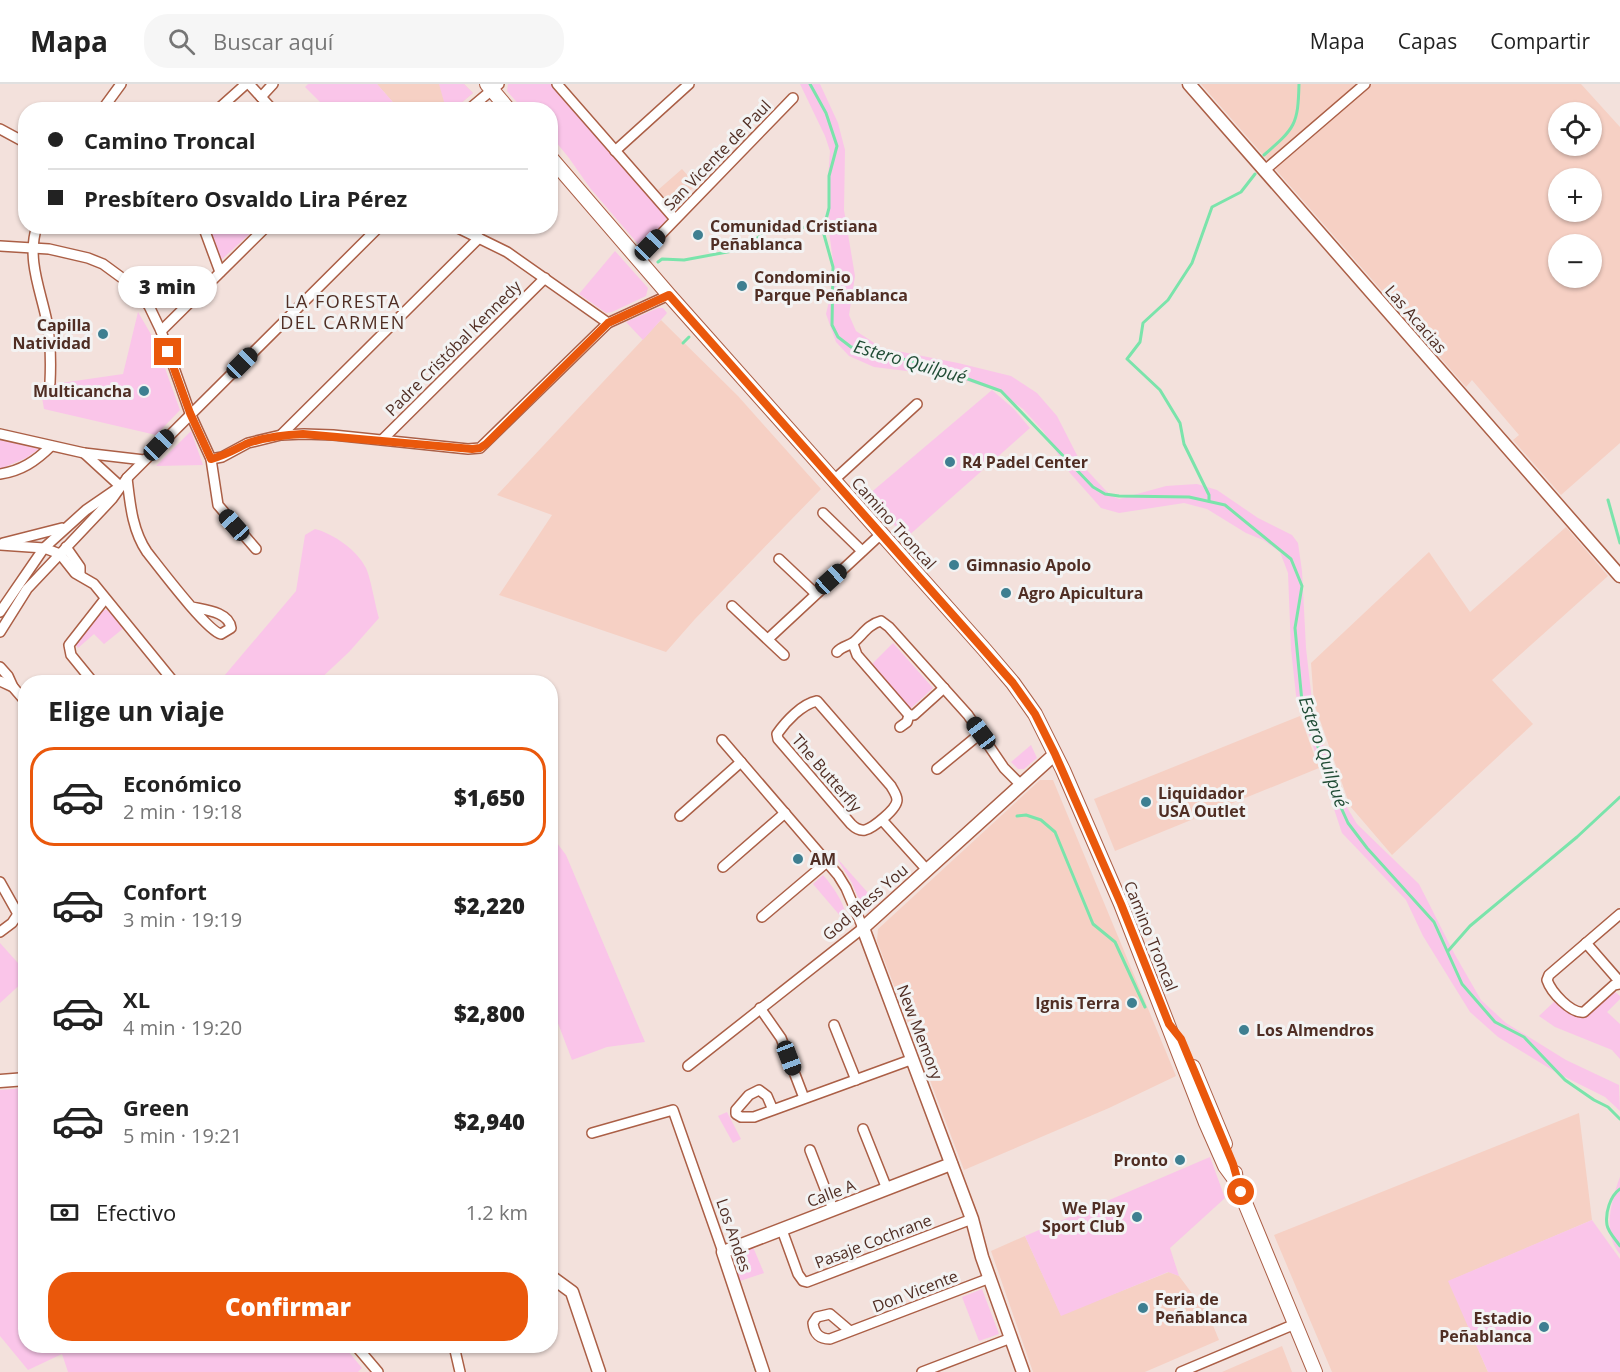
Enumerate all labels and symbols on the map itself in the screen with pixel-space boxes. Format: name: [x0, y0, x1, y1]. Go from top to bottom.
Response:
street label: San Vicente de Paul: [658, 95, 776, 215]
place label: Comunidad Cristiana Peñablanca: [710, 215, 878, 255]
car: [631, 226, 669, 264]
marker: Comunidad Cristiana Peñablanca: [691, 228, 705, 242]
callout: 3 min: [118, 265, 218, 307]
place label: Condominio Parque Peñablanca: [754, 266, 908, 306]
street label: Padre Cristóbal Kennedy: [380, 275, 526, 421]
marker: Condominio Parque Peñablanca: [735, 279, 749, 293]
street label: Las Acacias: [1380, 280, 1452, 358]
district label: LA FORESTA DEL CARMEN: [280, 289, 406, 334]
place label: Capilla Natividad: [13, 314, 91, 354]
marker: Capilla Natividad: [96, 327, 110, 341]
water label: Estero Quilpué: [851, 334, 969, 389]
route end: [154, 338, 181, 365]
car: [223, 344, 261, 382]
place label: Multicancha: [33, 380, 132, 402]
marker: Multicancha: [137, 384, 151, 398]
car: [140, 426, 178, 464]
place label: R4 Padel Center: [962, 451, 1088, 473]
marker: R4 Padel Center: [943, 455, 957, 469]
street label: Camino Troncal: [847, 472, 941, 574]
car: [215, 506, 253, 544]
place label: Gimnasio Apolo: [966, 554, 1091, 576]
marker: Gimnasio Apolo: [947, 558, 961, 572]
car: [812, 560, 850, 598]
place label: Agro Apicultura: [1018, 582, 1143, 604]
marker: Agro Apicultura: [999, 586, 1013, 600]
water label: Estero Quilpué: [1294, 693, 1354, 810]
car: [963, 713, 999, 753]
street label: The Butterfly: [787, 729, 868, 817]
place label: Liquidador USA Outlet: [1158, 782, 1246, 822]
marker: Liquidador USA Outlet: [1139, 795, 1153, 809]
place label: AM: [810, 848, 836, 870]
marker: AM: [791, 852, 805, 866]
street label: God Bless You: [818, 859, 912, 945]
street label: Camino Troncal: [1119, 878, 1183, 994]
street label: New Memory: [892, 981, 949, 1084]
place label: Ignis Terra: [1035, 992, 1120, 1014]
marker: Ignis Terra: [1125, 996, 1139, 1010]
place label: Los Almendros: [1256, 1019, 1374, 1041]
marker: Los Almendros: [1237, 1023, 1251, 1037]
car: [774, 1038, 804, 1078]
place label: Pronto: [1113, 1149, 1168, 1171]
marker: Pronto: [1173, 1153, 1187, 1167]
street label: Calle A: [804, 1173, 859, 1212]
route start: [1227, 1178, 1254, 1205]
street label: Los Andes: [711, 1195, 757, 1275]
place label: We Play Sport Club: [1042, 1197, 1126, 1237]
street label: Pasaje Cochrane: [811, 1209, 935, 1273]
marker: We Play Sport Club: [1130, 1210, 1144, 1224]
street label: Don Vicente: [869, 1265, 961, 1317]
place label: Feria de Peñablanca: [1155, 1288, 1248, 1328]
marker: Feria de Peñablanca: [1136, 1301, 1150, 1315]
place label: Estadio Peñablanca: [1439, 1307, 1532, 1347]
marker: Estadio Peñablanca: [1537, 1320, 1551, 1334]

